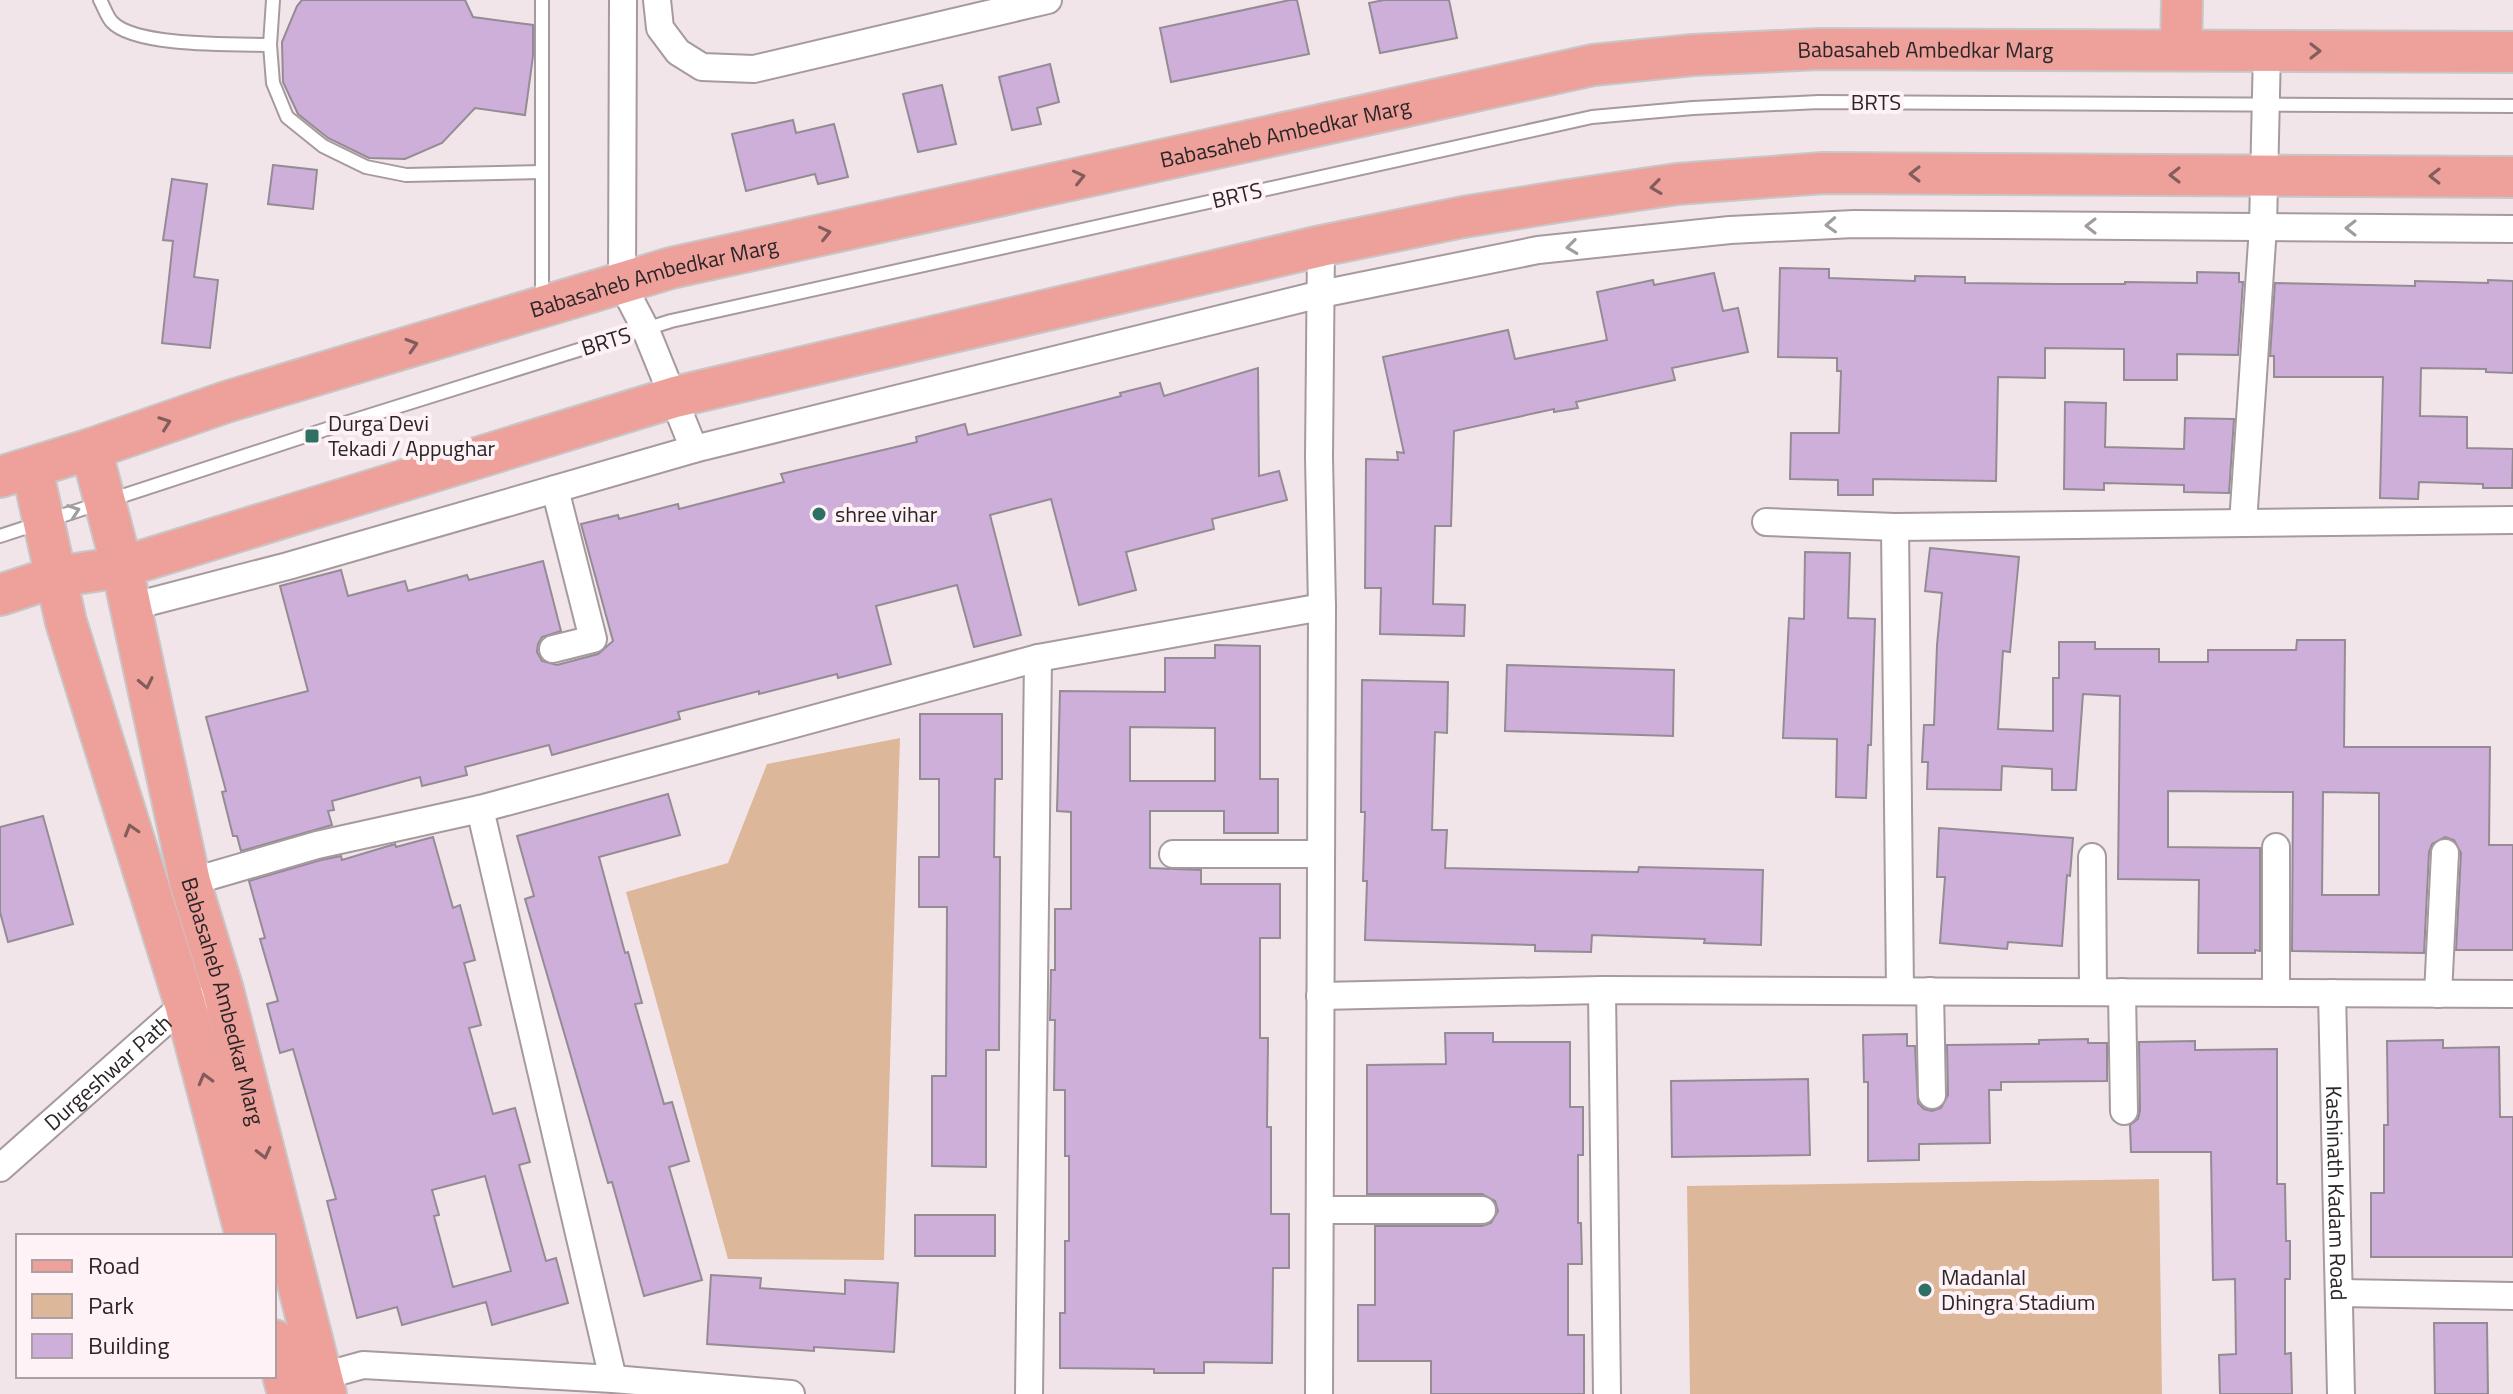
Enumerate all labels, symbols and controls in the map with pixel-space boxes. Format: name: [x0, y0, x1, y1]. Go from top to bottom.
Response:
street label: Babasaheb Ambedkar Marg: [1797, 32, 2053, 67]
one-way arrow: [2309, 42, 2322, 59]
street label: BRTS: [1851, 85, 1901, 119]
street label: Babasaheb Ambedkar Marg: [1157, 89, 1414, 177]
one-way arrow: [1908, 165, 1921, 183]
one-way arrow: [2168, 166, 2181, 184]
one-way arrow: [2428, 167, 2441, 185]
one-way arrow: [1072, 169, 1086, 186]
street label: BRTS: [1209, 173, 1265, 217]
one-way arrow: [1649, 178, 1663, 195]
one-way arrow: [1824, 217, 1837, 234]
one-way arrow: [2084, 217, 2097, 235]
one-way arrow: [2344, 219, 2357, 237]
one-way arrow: [818, 225, 832, 242]
street label: Babasaheb Ambedkar Marg: [525, 228, 781, 327]
one-way arrow: [1565, 238, 1578, 255]
street label: BRTS: [577, 317, 635, 365]
one-way arrow: [405, 338, 419, 354]
place label: Durga Devi Tekadi / Appughar: [328, 406, 496, 465]
one-way arrow: [157, 416, 171, 433]
marker: Durga Devi Tekadi / Appughar: [303, 427, 321, 445]
place label: shree vihar: [835, 497, 938, 531]
one-way arrow: [66, 504, 80, 520]
marker: shree vihar: [810, 505, 828, 523]
one-way arrow: [137, 676, 154, 690]
one-way arrow: [124, 824, 140, 838]
street label: Babasaheb Ambedkar Marg: [172, 873, 274, 1129]
street label: Durgeshwar Path: [36, 1006, 179, 1139]
one-way arrow: [198, 1073, 215, 1087]
street label: Kashinath Kadam Road: [2317, 1085, 2356, 1301]
one-way arrow: [255, 1145, 272, 1159]
legend: [16, 1234, 276, 1378]
text: Road: [88, 1247, 140, 1283]
place label: Madanlal Dhingra Stadium: [1941, 1260, 2095, 1319]
marker: Madanlal Dhingra Stadium: [1916, 1281, 1934, 1299]
text: Park: [88, 1287, 134, 1323]
text: Building: [88, 1327, 170, 1363]

